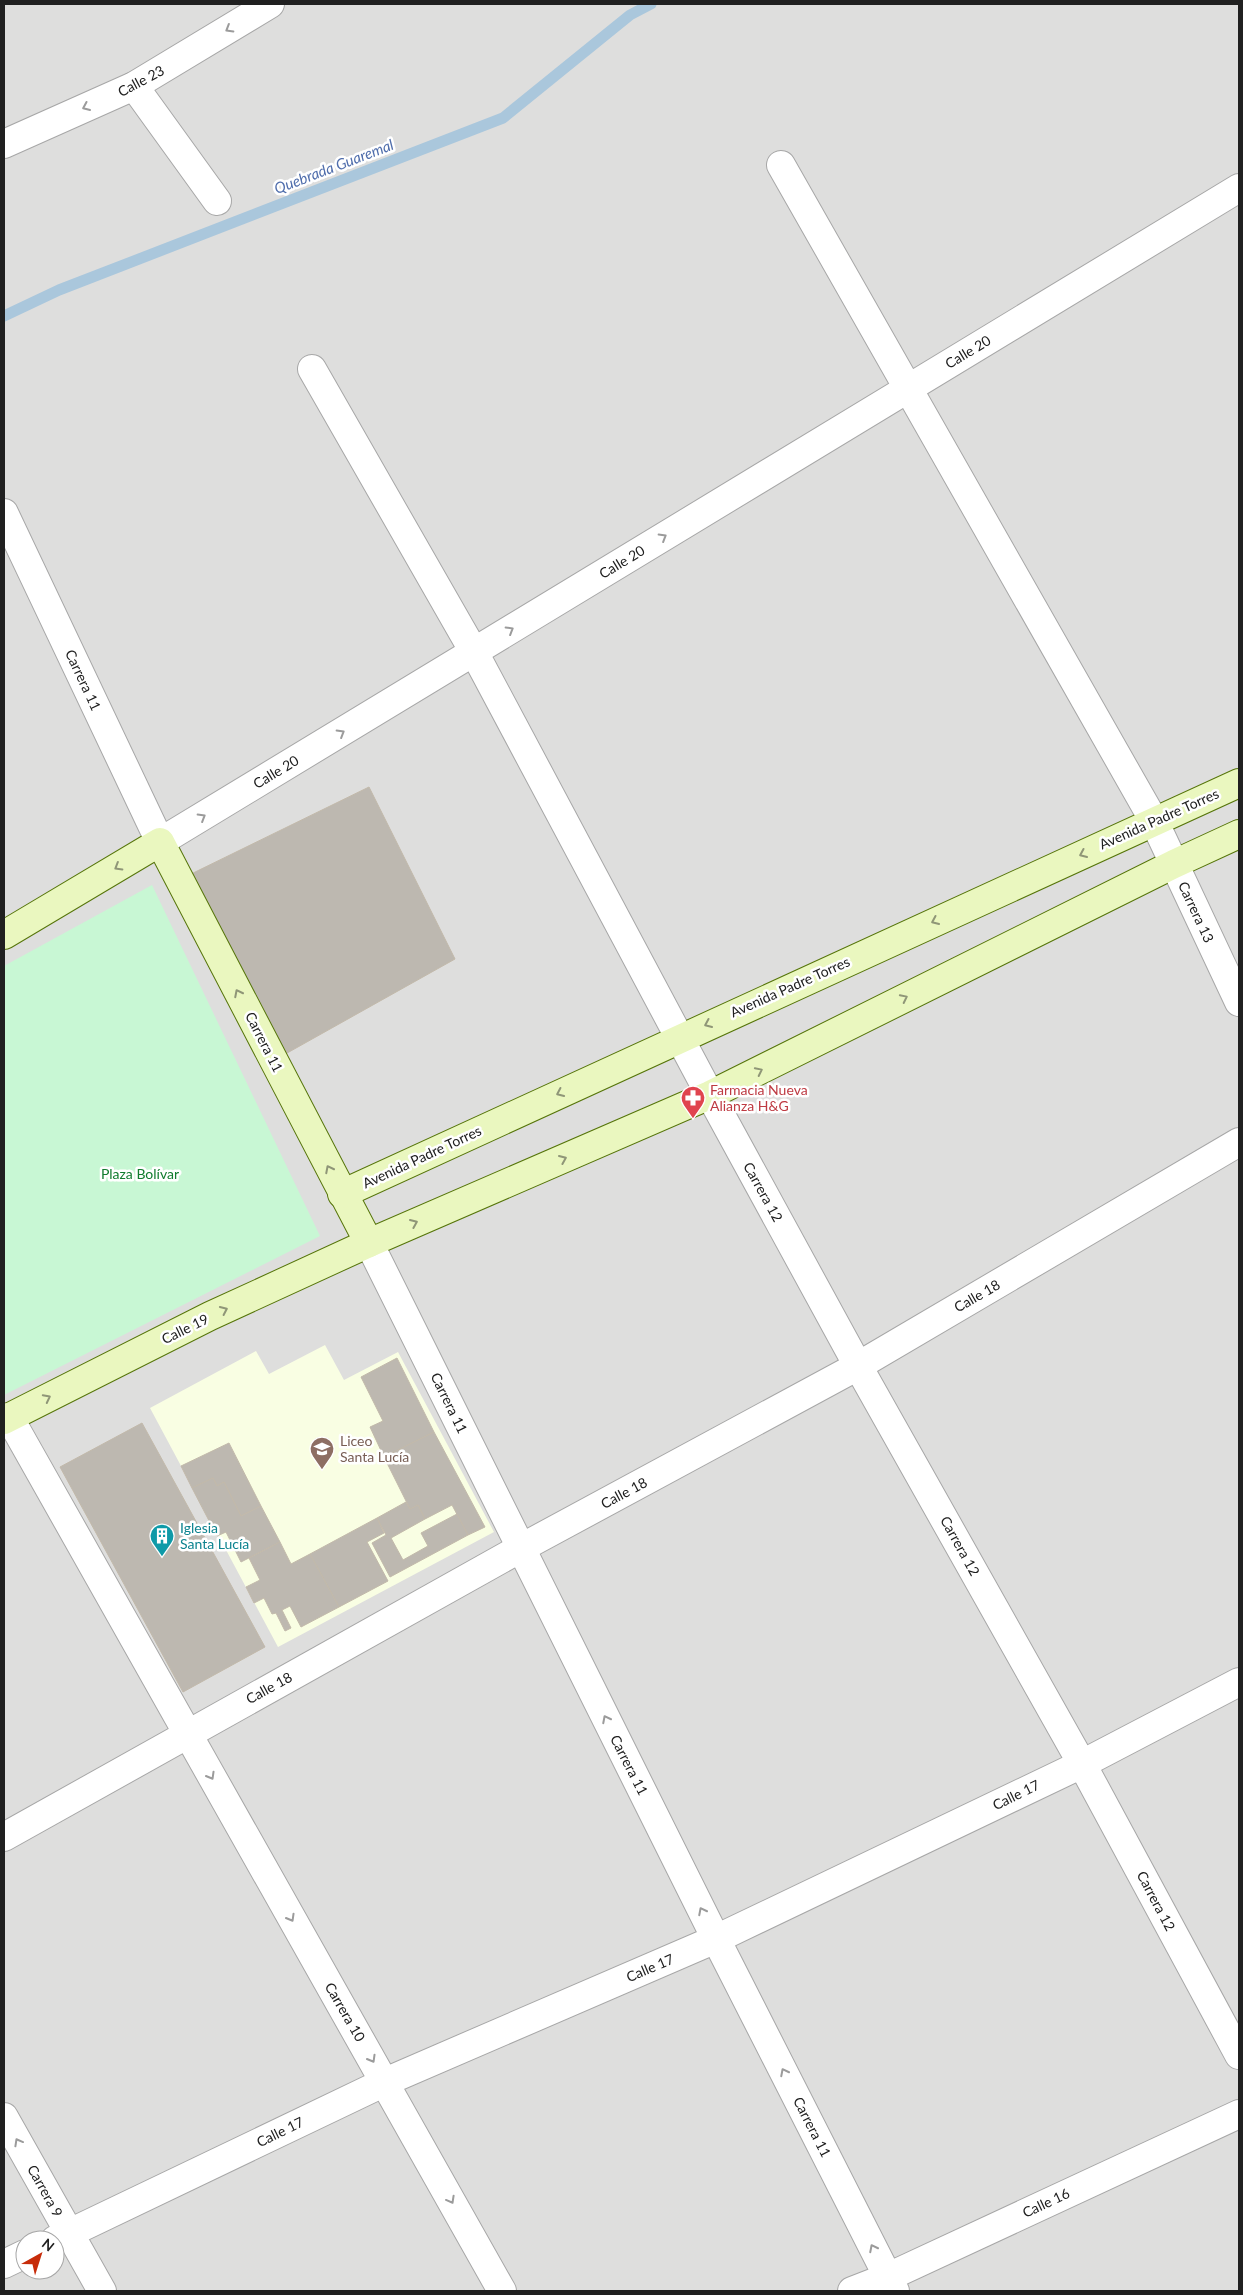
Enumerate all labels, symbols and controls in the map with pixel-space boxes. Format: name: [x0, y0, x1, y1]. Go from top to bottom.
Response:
one-way arrow: [225, 23, 234, 33]
street label: Calle 23: [115, 61, 167, 100]
one-way arrow: [83, 102, 91, 112]
water label: Quebrada Guaremal: [271, 135, 396, 197]
street label: Calle 20: [942, 331, 994, 372]
one-way arrow: [658, 533, 667, 543]
street label: Calle 20: [596, 541, 648, 582]
one-way arrow: [504, 627, 513, 637]
street label: Carrera 11: [62, 647, 105, 713]
one-way arrow: [335, 729, 344, 739]
street label: Calle 20: [250, 751, 302, 792]
street label: Avenida Padre Torres: [1096, 785, 1221, 853]
one-way arrow: [196, 813, 205, 823]
one-way arrow: [1079, 847, 1088, 858]
one-way arrow: [114, 861, 123, 871]
street label: Carrera 13: [1175, 879, 1218, 945]
one-way arrow: [932, 915, 941, 925]
street label: Avenida Padre Torres: [727, 953, 852, 1021]
one-way arrow: [234, 990, 244, 999]
one-way arrow: [899, 994, 908, 1004]
street label: Carrera 11: [242, 1009, 287, 1075]
one-way arrow: [704, 1018, 713, 1029]
one-way arrow: [754, 1067, 763, 1077]
place label: Farmacia Nueva Alianza H&G: [710, 1081, 808, 1114]
pharmacy icon: Farmacia Nueva Alianza H&G: [680, 1085, 706, 1119]
one-way arrow: [556, 1086, 565, 1097]
street label: Avenida Padre Torres: [360, 1122, 484, 1192]
one-way arrow: [558, 1154, 567, 1165]
street label: Carrera 12: [740, 1159, 787, 1224]
park label: Plaza Bolívar: [101, 1165, 179, 1182]
one-way arrow: [325, 1165, 335, 1174]
one-way arrow: [409, 1219, 418, 1230]
street label: Calle 18: [951, 1276, 1003, 1315]
one-way arrow: [219, 1305, 228, 1316]
street label: Calle 19: [159, 1310, 211, 1347]
street label: Carrera 11: [427, 1370, 471, 1436]
one-way arrow: [42, 1394, 51, 1404]
place label: Liceo Santa Lucía: [340, 1432, 409, 1465]
school or university icon: Liceo Santa Lucía: [309, 1436, 335, 1470]
street label: Calle 18: [598, 1473, 650, 1512]
street label: Carrera 12: [937, 1513, 984, 1578]
place label: Iglesia Santa Lucía: [180, 1519, 249, 1552]
building icon: Iglesia Santa Lucía: [149, 1523, 175, 1557]
street label: Calle 18: [243, 1668, 295, 1707]
one-way arrow: [602, 1715, 612, 1724]
street label: Carrera 11: [607, 1732, 652, 1798]
one-way arrow: [204, 1771, 214, 1780]
street label: Calle 17: [990, 1776, 1042, 1813]
street label: Carrera 12: [1134, 1868, 1179, 1934]
one-way arrow: [698, 1907, 708, 1916]
one-way arrow: [285, 1912, 295, 1921]
street label: Calle 17: [623, 1950, 676, 1985]
street label: Carrera 10: [322, 1979, 369, 2044]
one-way arrow: [365, 2053, 375, 2062]
one-way arrow: [780, 2068, 790, 2077]
street label: Carrera 11: [790, 2094, 835, 2160]
street label: Calle 17: [254, 2113, 306, 2150]
one-way arrow: [14, 2139, 24, 2148]
street label: Carrera 9: [24, 2162, 67, 2220]
street label: Calle 16: [1019, 2184, 1072, 2221]
one-way arrow: [445, 2195, 455, 2204]
north arrow: [15, 2230, 65, 2280]
text: N: [39, 2235, 58, 2255]
one-way arrow: [869, 2244, 879, 2253]

